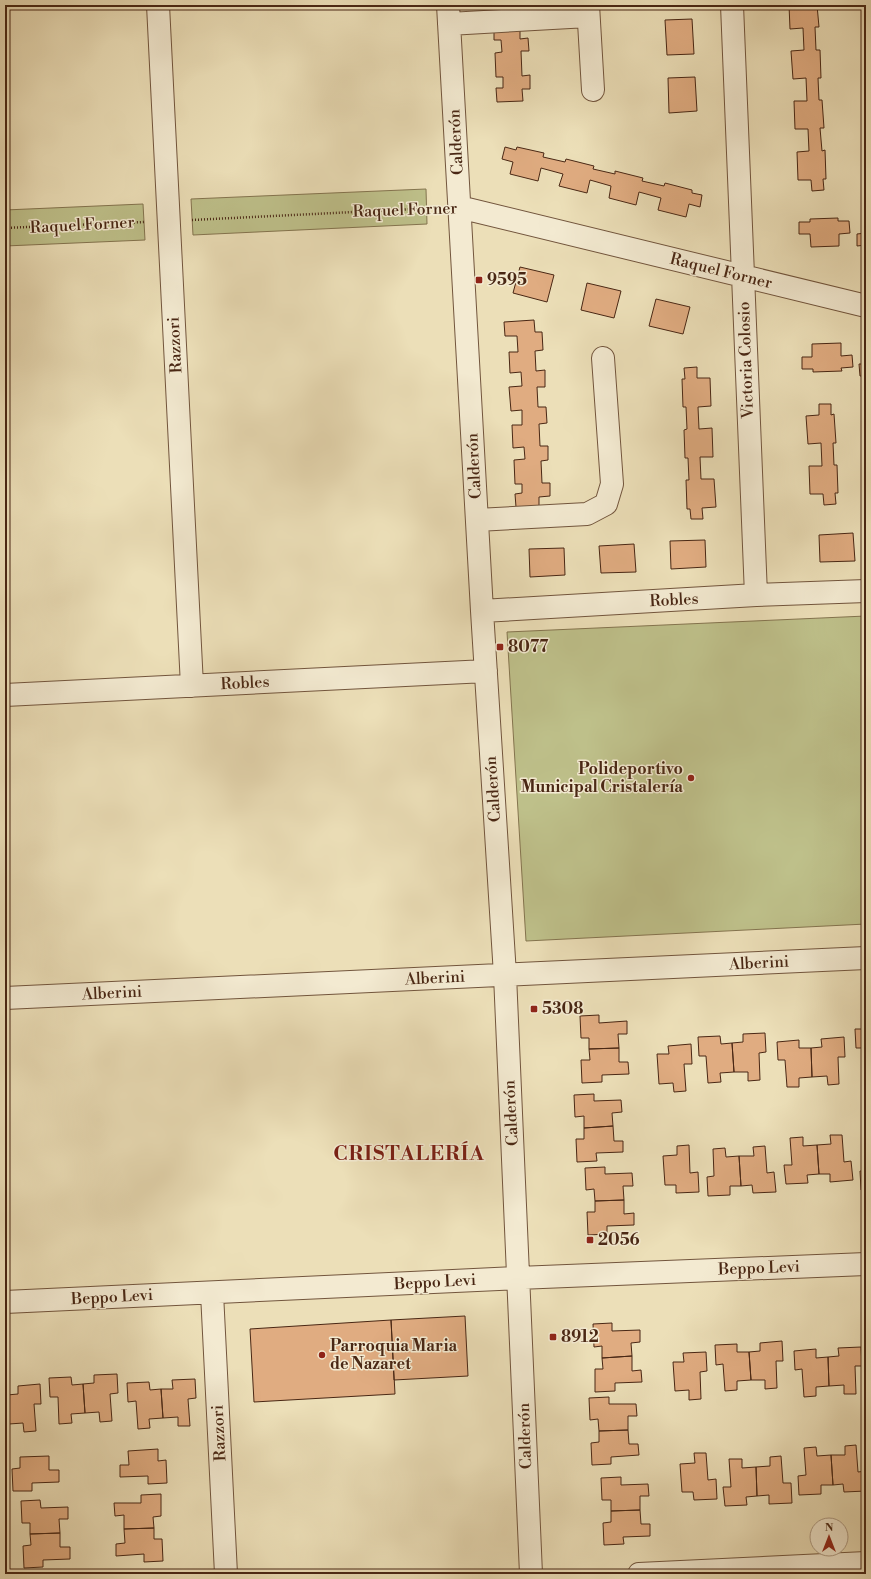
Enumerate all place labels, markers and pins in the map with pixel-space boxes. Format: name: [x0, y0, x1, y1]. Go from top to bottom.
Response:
place label: 9595: [487, 270, 527, 290]
marker: 9595: [474, 275, 484, 285]
place label: 8077: [508, 637, 549, 657]
marker: 8077: [495, 642, 505, 652]
place label: Polideportivo Municipal Cristalería: [521, 759, 683, 797]
marker: Polideportivo Municipal Cristalería: [686, 773, 696, 783]
place label: 5308: [542, 999, 583, 1019]
marker: 5308: [529, 1004, 539, 1014]
place label: 2056: [598, 1230, 640, 1250]
marker: 2056: [585, 1235, 595, 1245]
place label: 8912: [561, 1327, 599, 1347]
marker: 8912: [548, 1332, 558, 1342]
place label: Parroquia Maria de Nazaret: [330, 1336, 457, 1374]
marker: Parroquia Maria de Nazaret: [317, 1350, 327, 1360]

